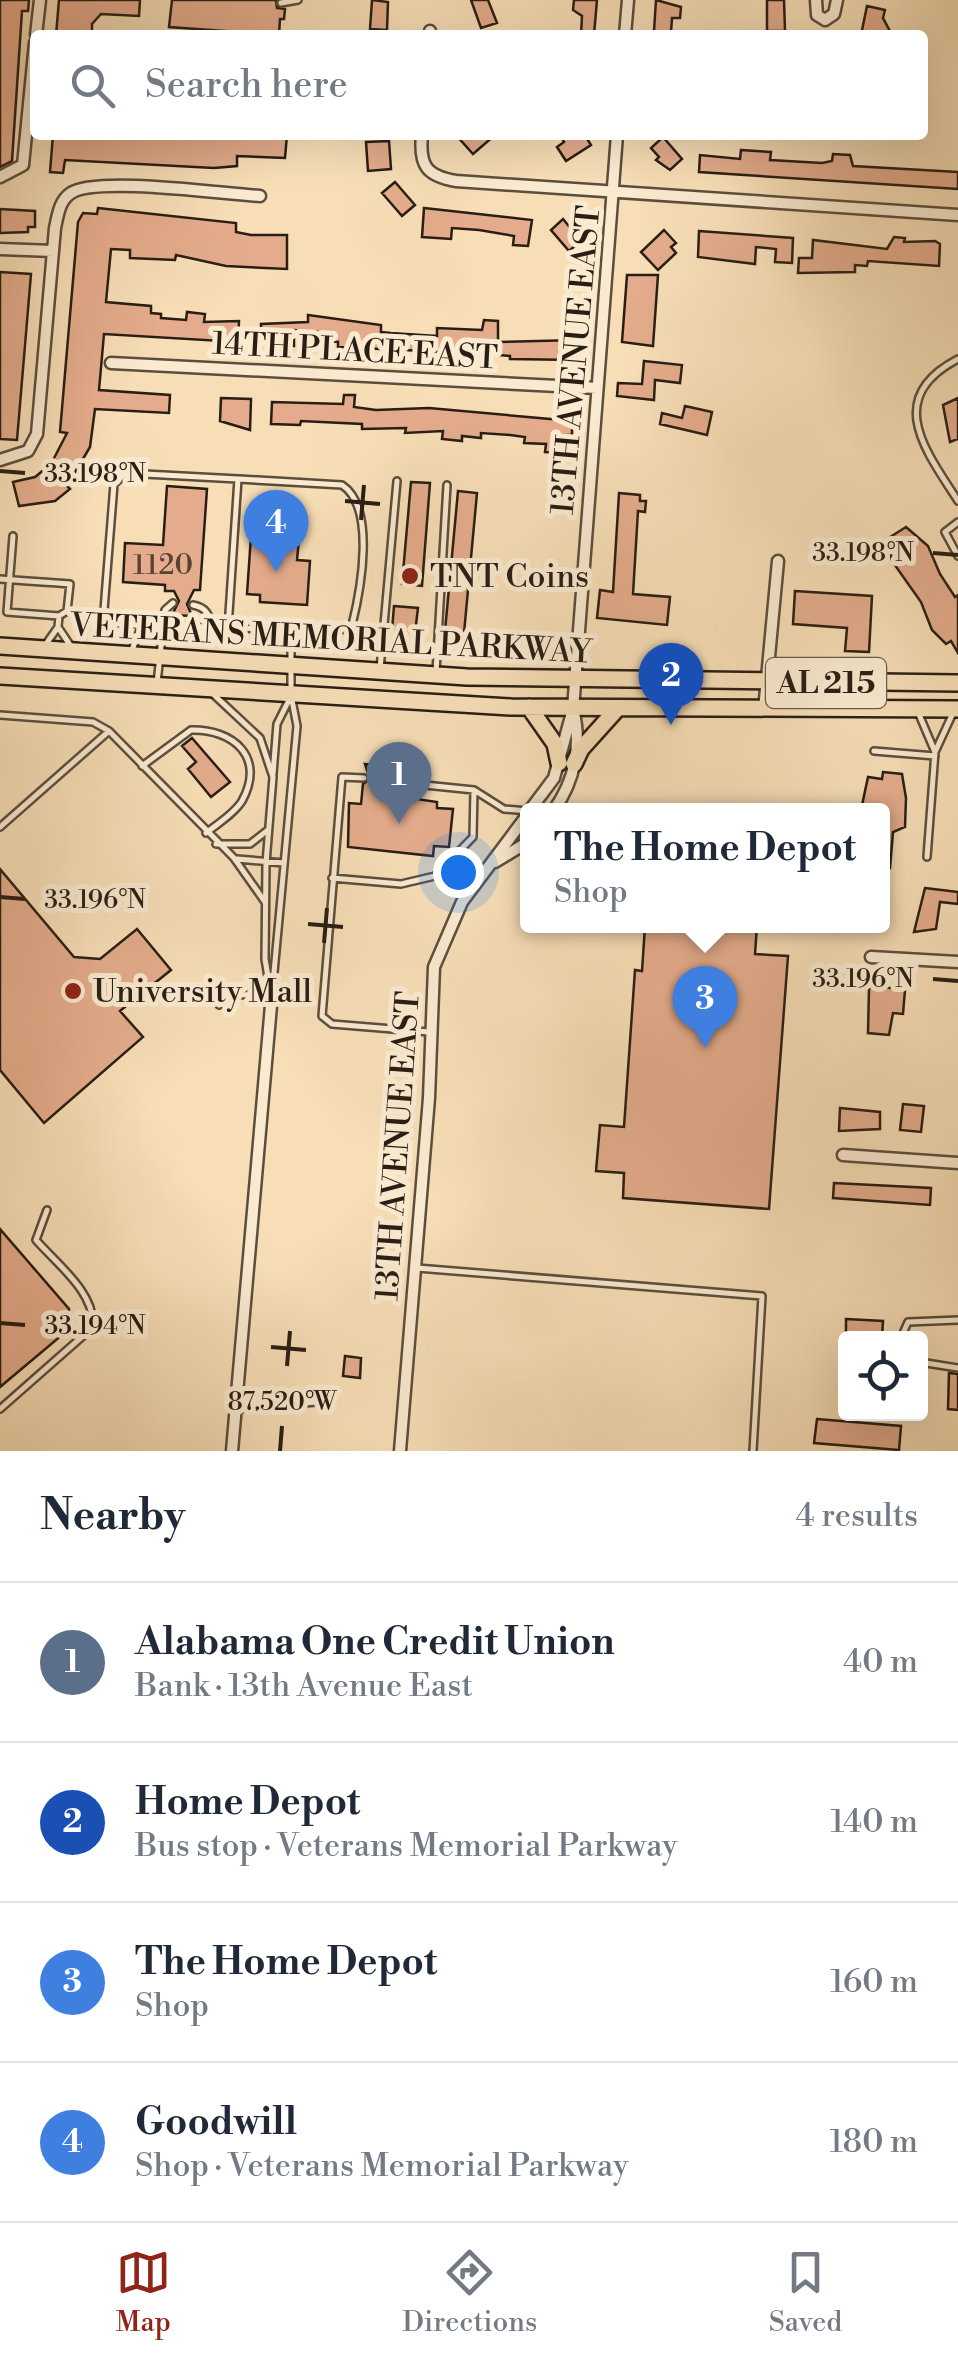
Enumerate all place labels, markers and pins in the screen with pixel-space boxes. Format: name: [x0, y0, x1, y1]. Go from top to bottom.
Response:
pin: 4: [244, 490, 308, 572]
place label: TNT Coins: [430, 557, 589, 597]
marker: TNT Coins: [399, 565, 421, 587]
pin: 2: [638, 642, 704, 725]
pin: 1: [366, 742, 432, 824]
pin: 3: [672, 966, 738, 1048]
place label: University Mall: [93, 972, 312, 1012]
marker: University Mall: [62, 980, 84, 1002]

